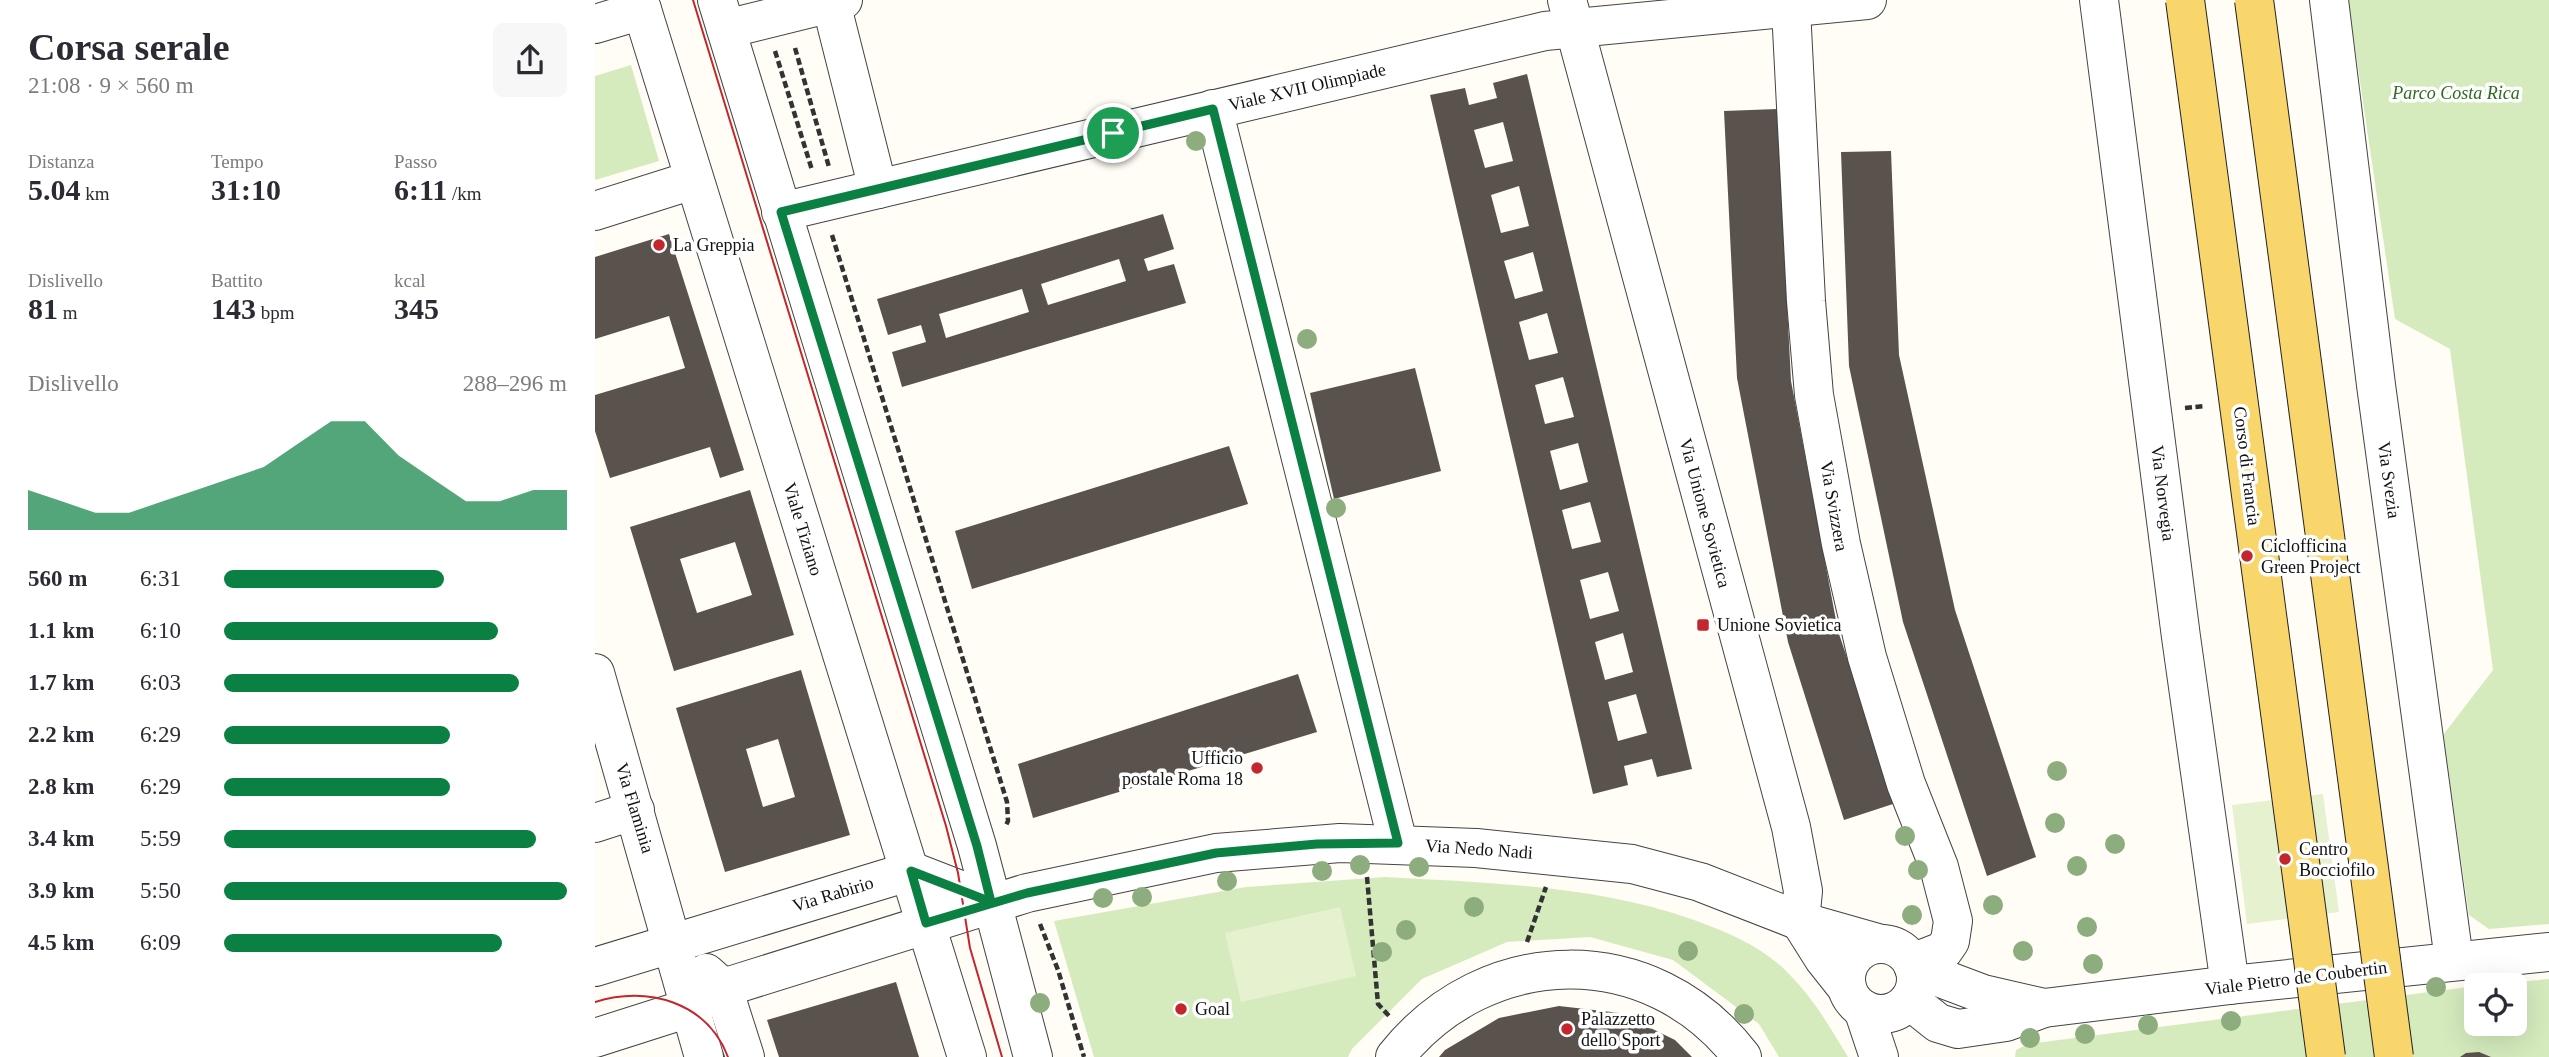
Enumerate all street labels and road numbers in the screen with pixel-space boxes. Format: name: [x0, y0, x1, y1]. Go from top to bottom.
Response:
street label: Viale XVII Olimpiade: [1226, 59, 1388, 115]
street label: Corso di Francia: [2230, 405, 2264, 527]
street label: Via Unione Sovietica: [1675, 436, 1735, 590]
street label: Via Svezia: [2374, 440, 2404, 520]
street label: Via Norvegia: [2147, 444, 2179, 542]
street label: Via Svizzera: [1816, 459, 1852, 553]
street label: Viale Tiziano: [779, 480, 827, 578]
street label: Via Flaminia: [612, 760, 658, 856]
street label: Via Nedo Nadi: [1424, 835, 1534, 863]
street label: Via Rabirio: [790, 872, 876, 916]
street label: Viale Pietro de Coubertin: [2204, 957, 2388, 999]

